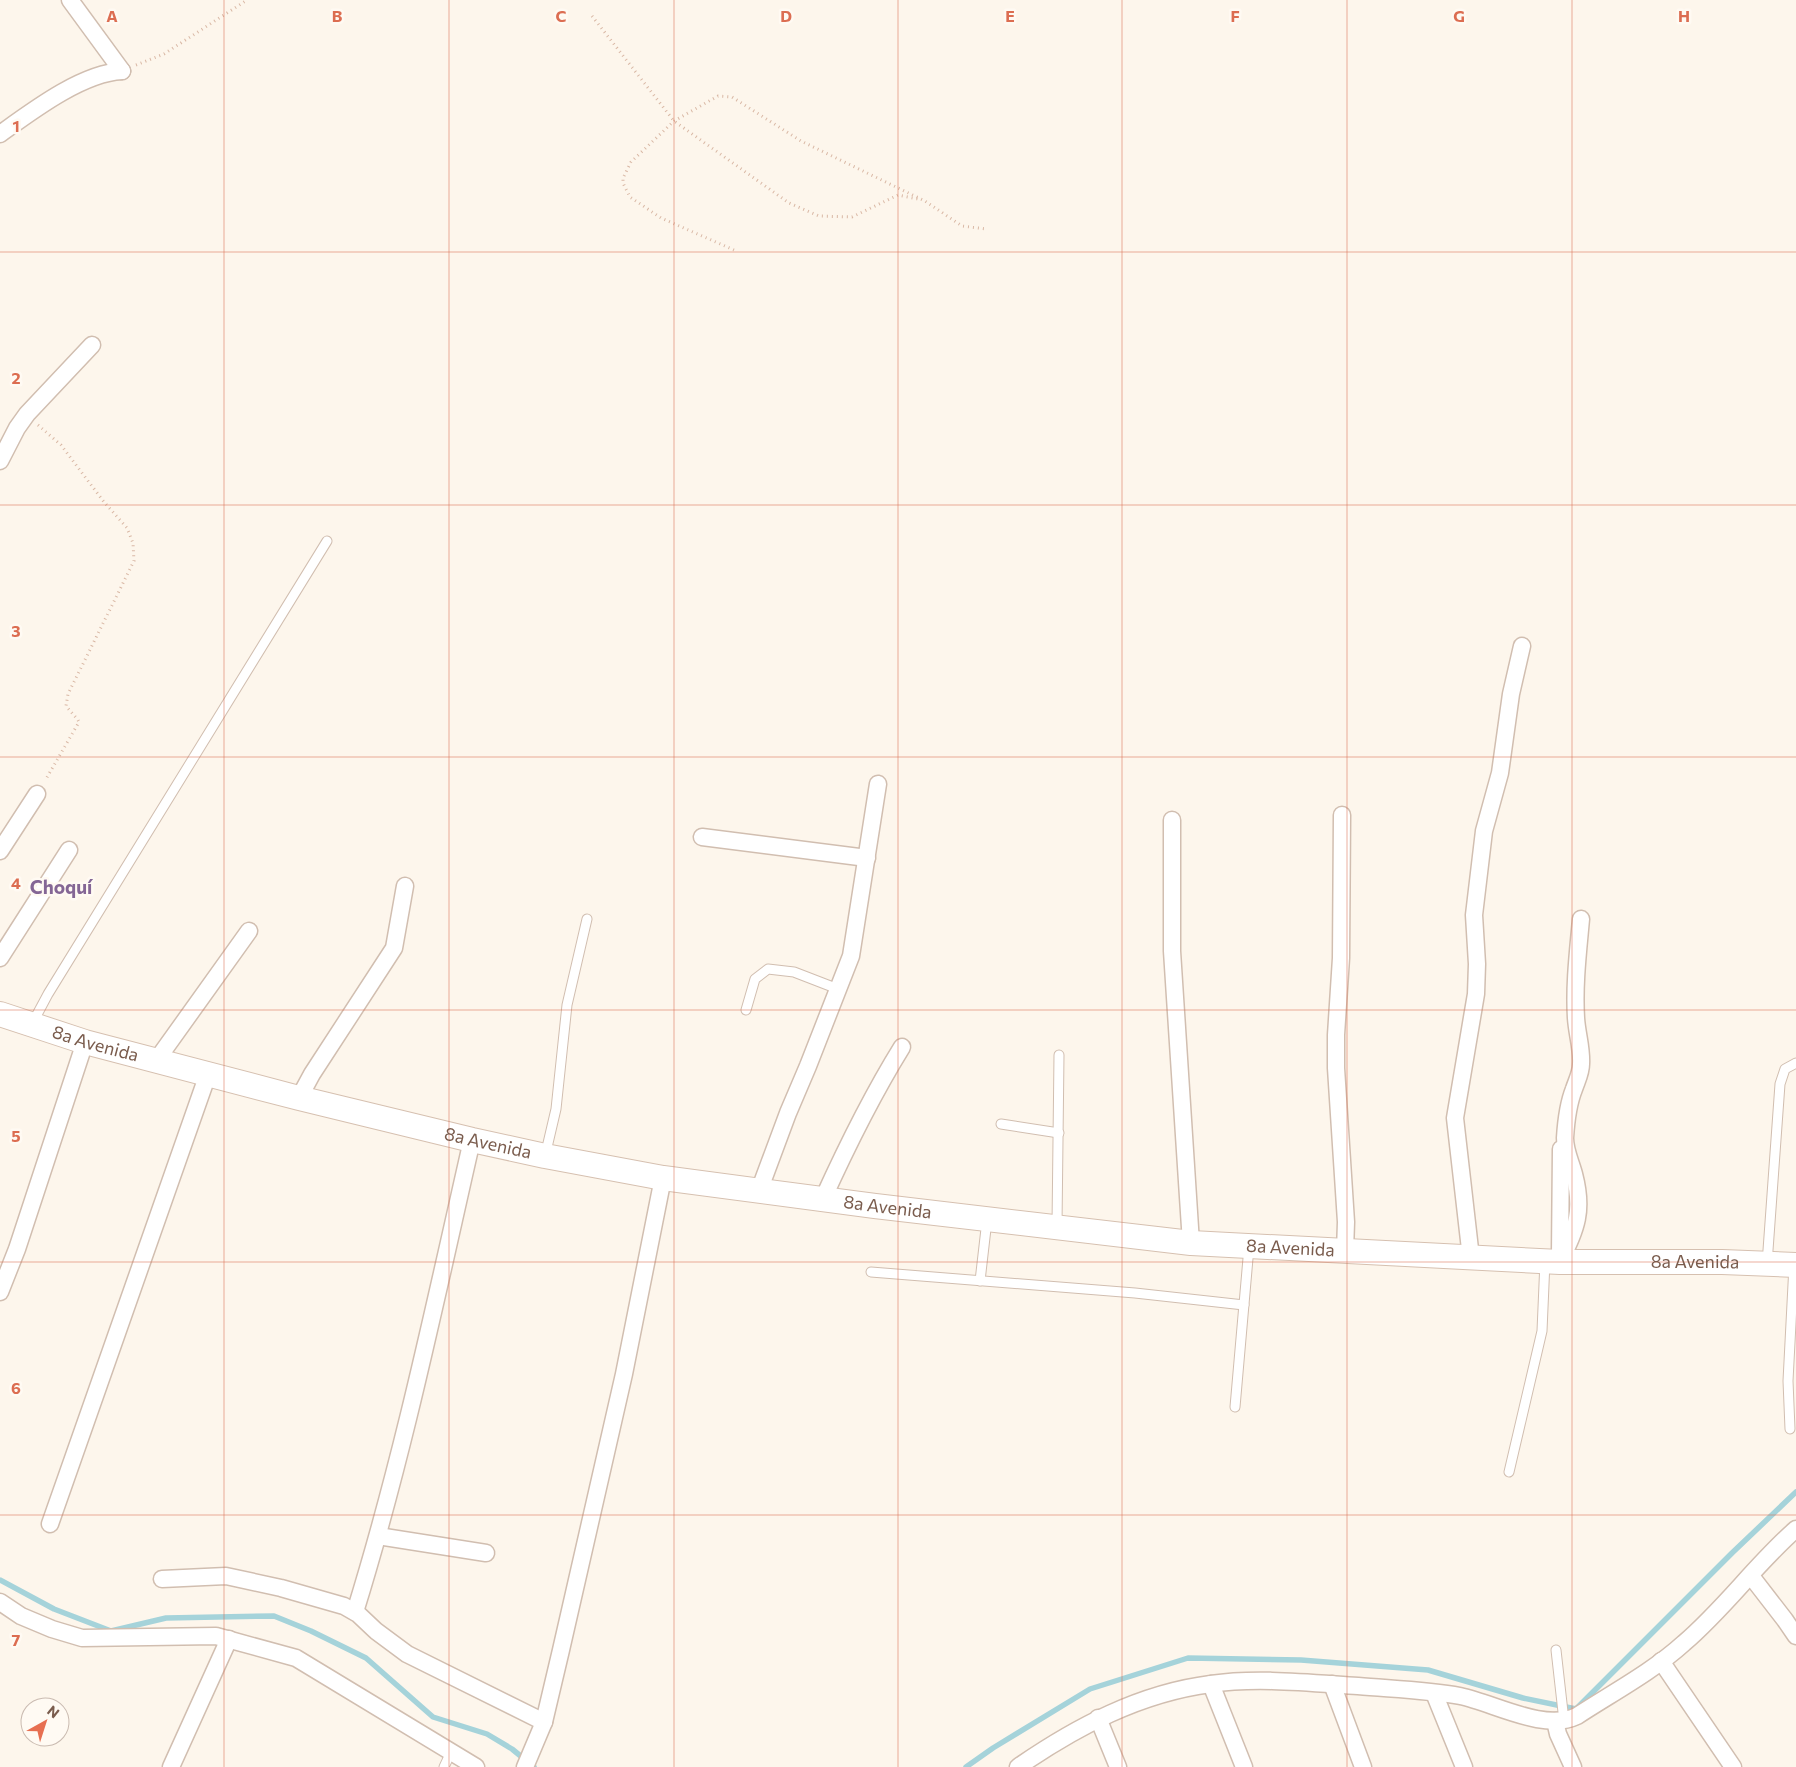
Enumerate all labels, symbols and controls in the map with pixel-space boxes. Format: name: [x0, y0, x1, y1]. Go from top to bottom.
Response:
text: A: [106, 6, 118, 25]
text: B: [332, 6, 343, 25]
text: C: [556, 6, 567, 25]
text: D: [780, 6, 792, 25]
text: E: [1005, 6, 1015, 25]
text: F: [1230, 6, 1240, 25]
text: G: [1453, 6, 1465, 25]
text: H: [1678, 6, 1690, 25]
text: 1: [12, 116, 20, 135]
text: 2: [11, 368, 21, 387]
text: 3: [11, 621, 21, 640]
text: 4: [11, 873, 21, 892]
district label: Choquí: [30, 875, 94, 898]
street label: 8a Avenida: [50, 1020, 141, 1066]
street label: 8a Avenida: [442, 1122, 534, 1163]
text: 5: [11, 1126, 21, 1145]
street label: 8a Avenida: [842, 1190, 933, 1223]
street label: 8a Avenida: [1246, 1234, 1335, 1260]
street label: 8a Avenida: [1651, 1250, 1740, 1273]
text: 6: [11, 1378, 21, 1397]
text: 7: [12, 1630, 21, 1649]
north arrow: [20, 1697, 70, 1747]
text: N: [44, 1702, 63, 1721]

